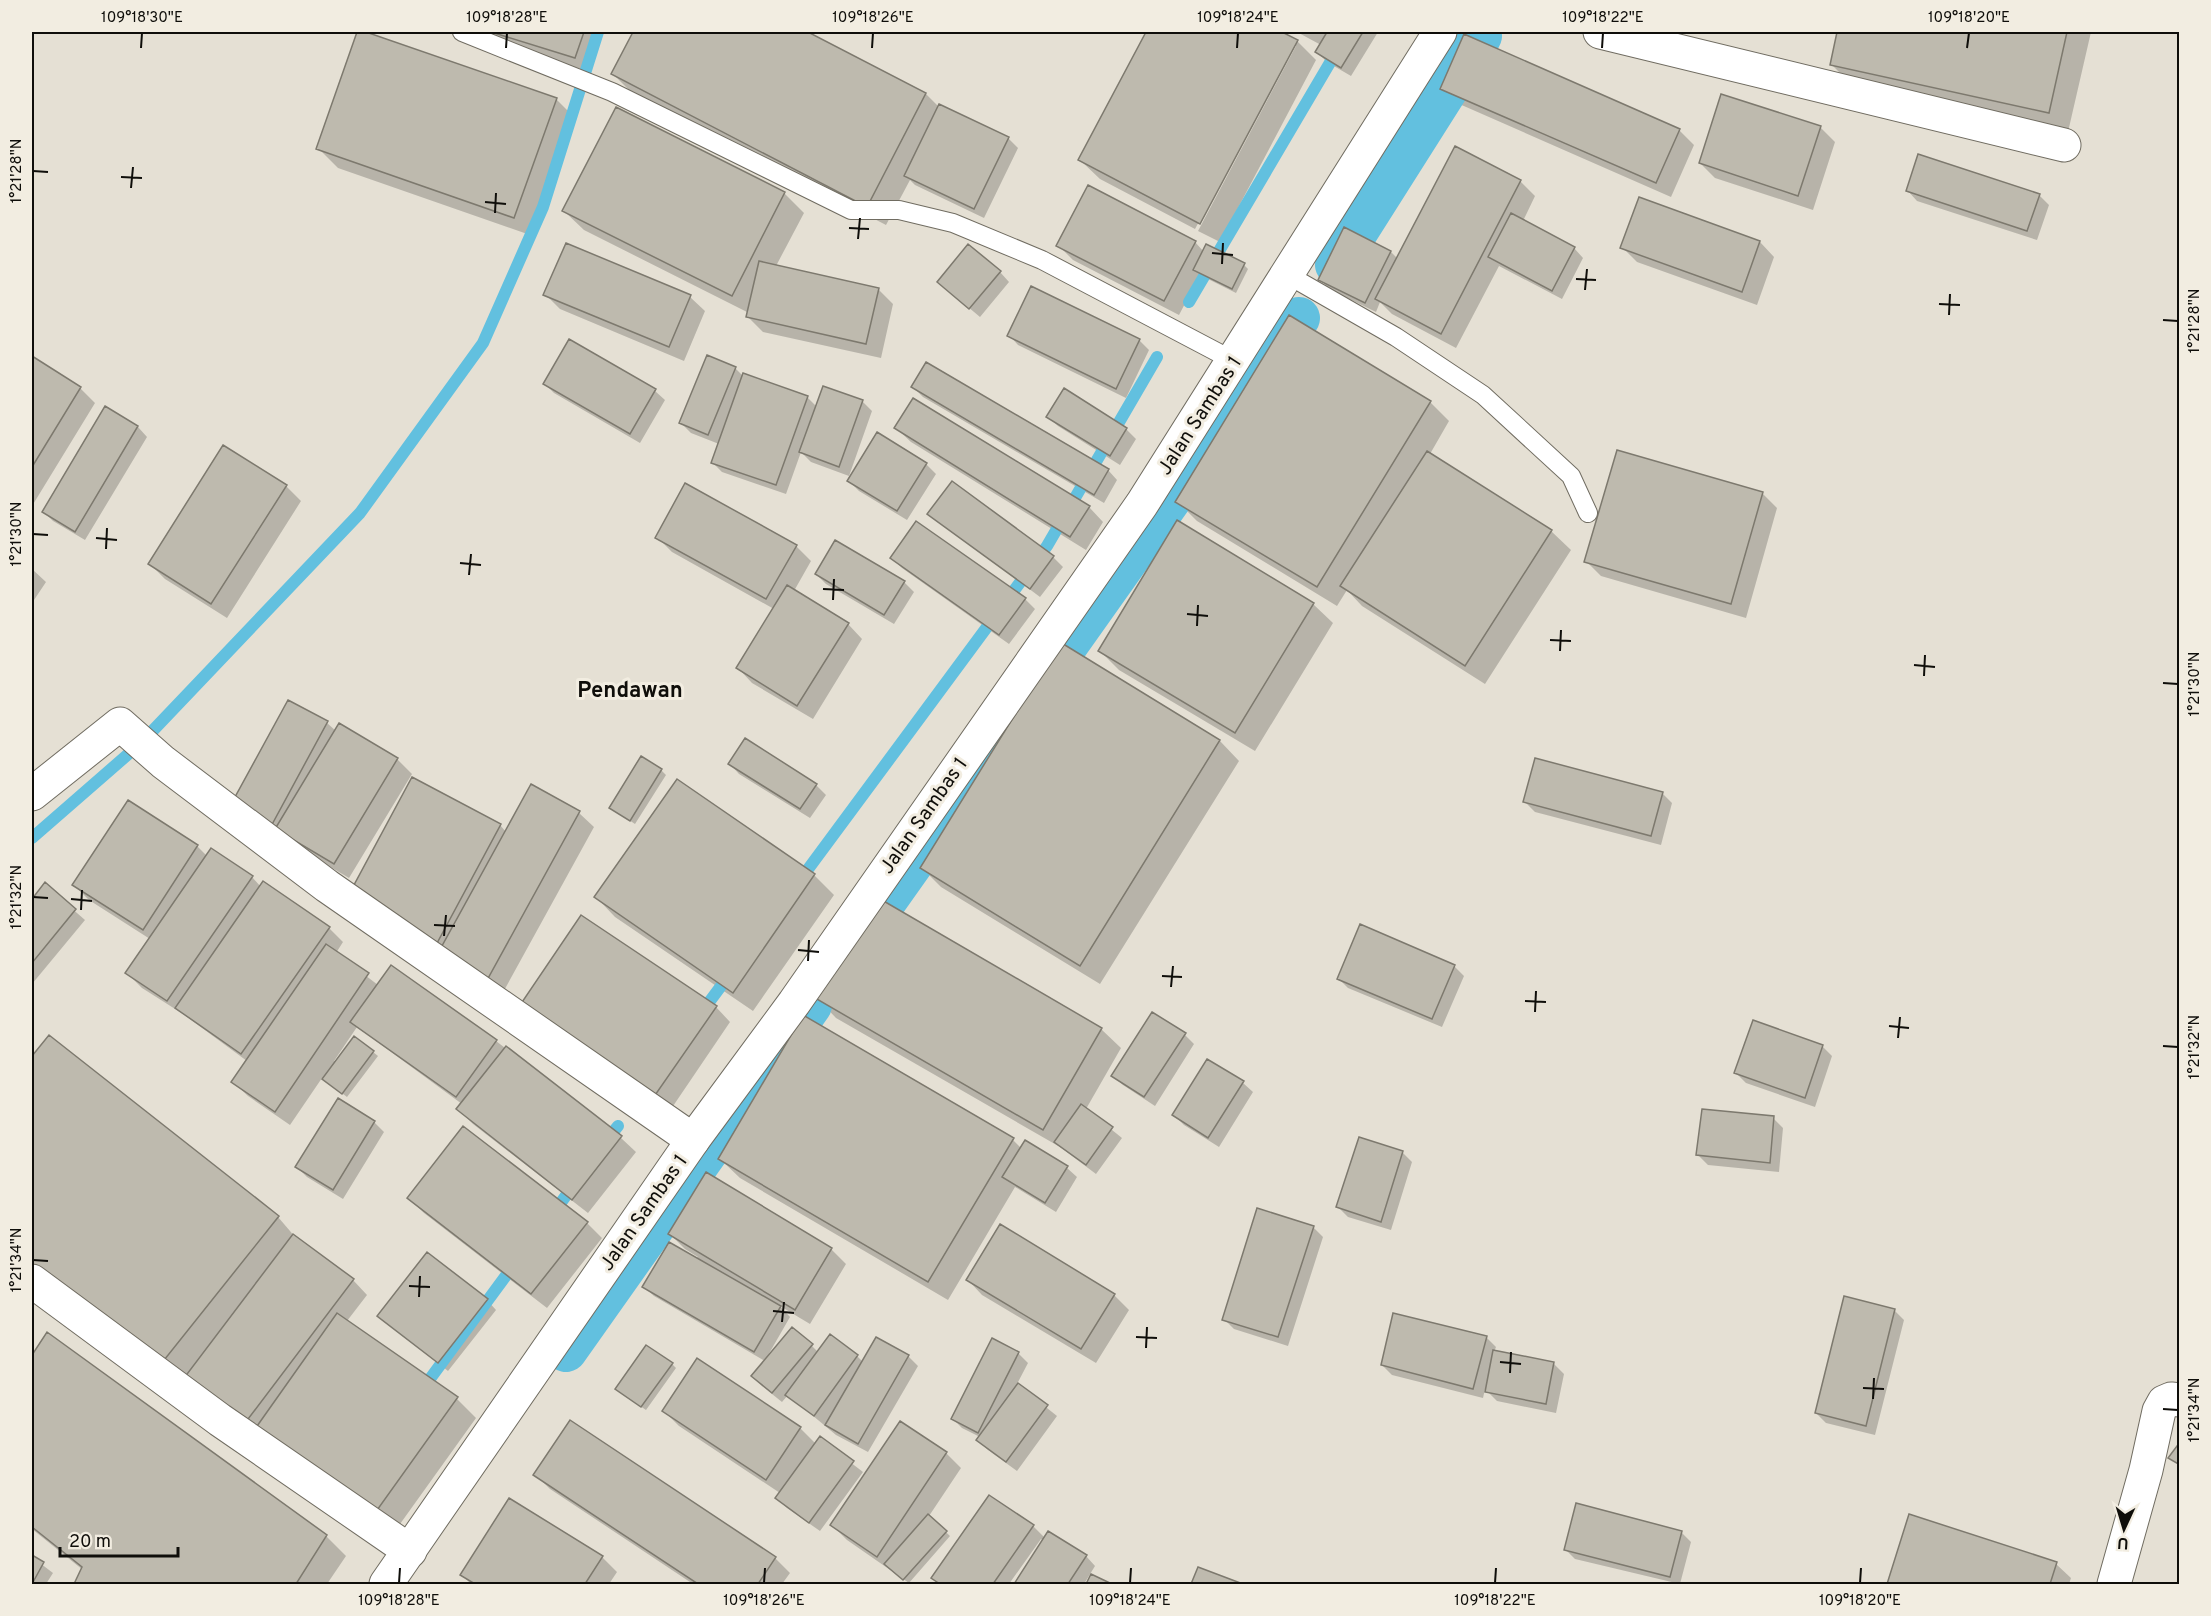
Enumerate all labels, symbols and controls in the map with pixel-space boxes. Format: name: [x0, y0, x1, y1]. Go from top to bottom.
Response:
text: 109°18'30"E: [101, 9, 183, 28]
text: 109°18'28"E: [466, 9, 548, 28]
text: 109°18'26"E: [832, 9, 914, 28]
text: 109°18'24"E: [1197, 9, 1279, 28]
text: 109°18'22"E: [1562, 9, 1644, 28]
text: 109°18'20"E: [1928, 9, 2010, 28]
text: 1°21'28"N: [8, 139, 27, 203]
text: 1°21'28"N: [2186, 289, 2205, 353]
street label: Jalan Sambas 1: [1153, 352, 1249, 480]
text: 1°21'30"N: [8, 502, 27, 566]
text: 1°21'30"N: [2186, 652, 2205, 716]
district label: Pendawan: [577, 678, 683, 705]
street label: Jalan Sambas 1: [875, 753, 974, 880]
text: 1°21'32"N: [8, 865, 27, 929]
text: 1°21'32"N: [2186, 1015, 2205, 1079]
street label: Jalan Sambas 1: [595, 1150, 694, 1277]
text: 1°21'34"N: [8, 1228, 27, 1292]
text: 1°21'34"N: [2186, 1378, 2205, 1442]
north arrow: [2094, 1499, 2154, 1559]
scale bar: [60, 1520, 178, 1558]
text: 20 m: [69, 1531, 111, 1554]
text: U: [2117, 1532, 2129, 1552]
text: 109°18'28"E: [358, 1592, 440, 1611]
text: 109°18'26"E: [723, 1592, 805, 1611]
text: 109°18'24"E: [1089, 1592, 1171, 1611]
text: 109°18'22"E: [1454, 1592, 1536, 1611]
text: 109°18'20"E: [1819, 1592, 1901, 1611]

